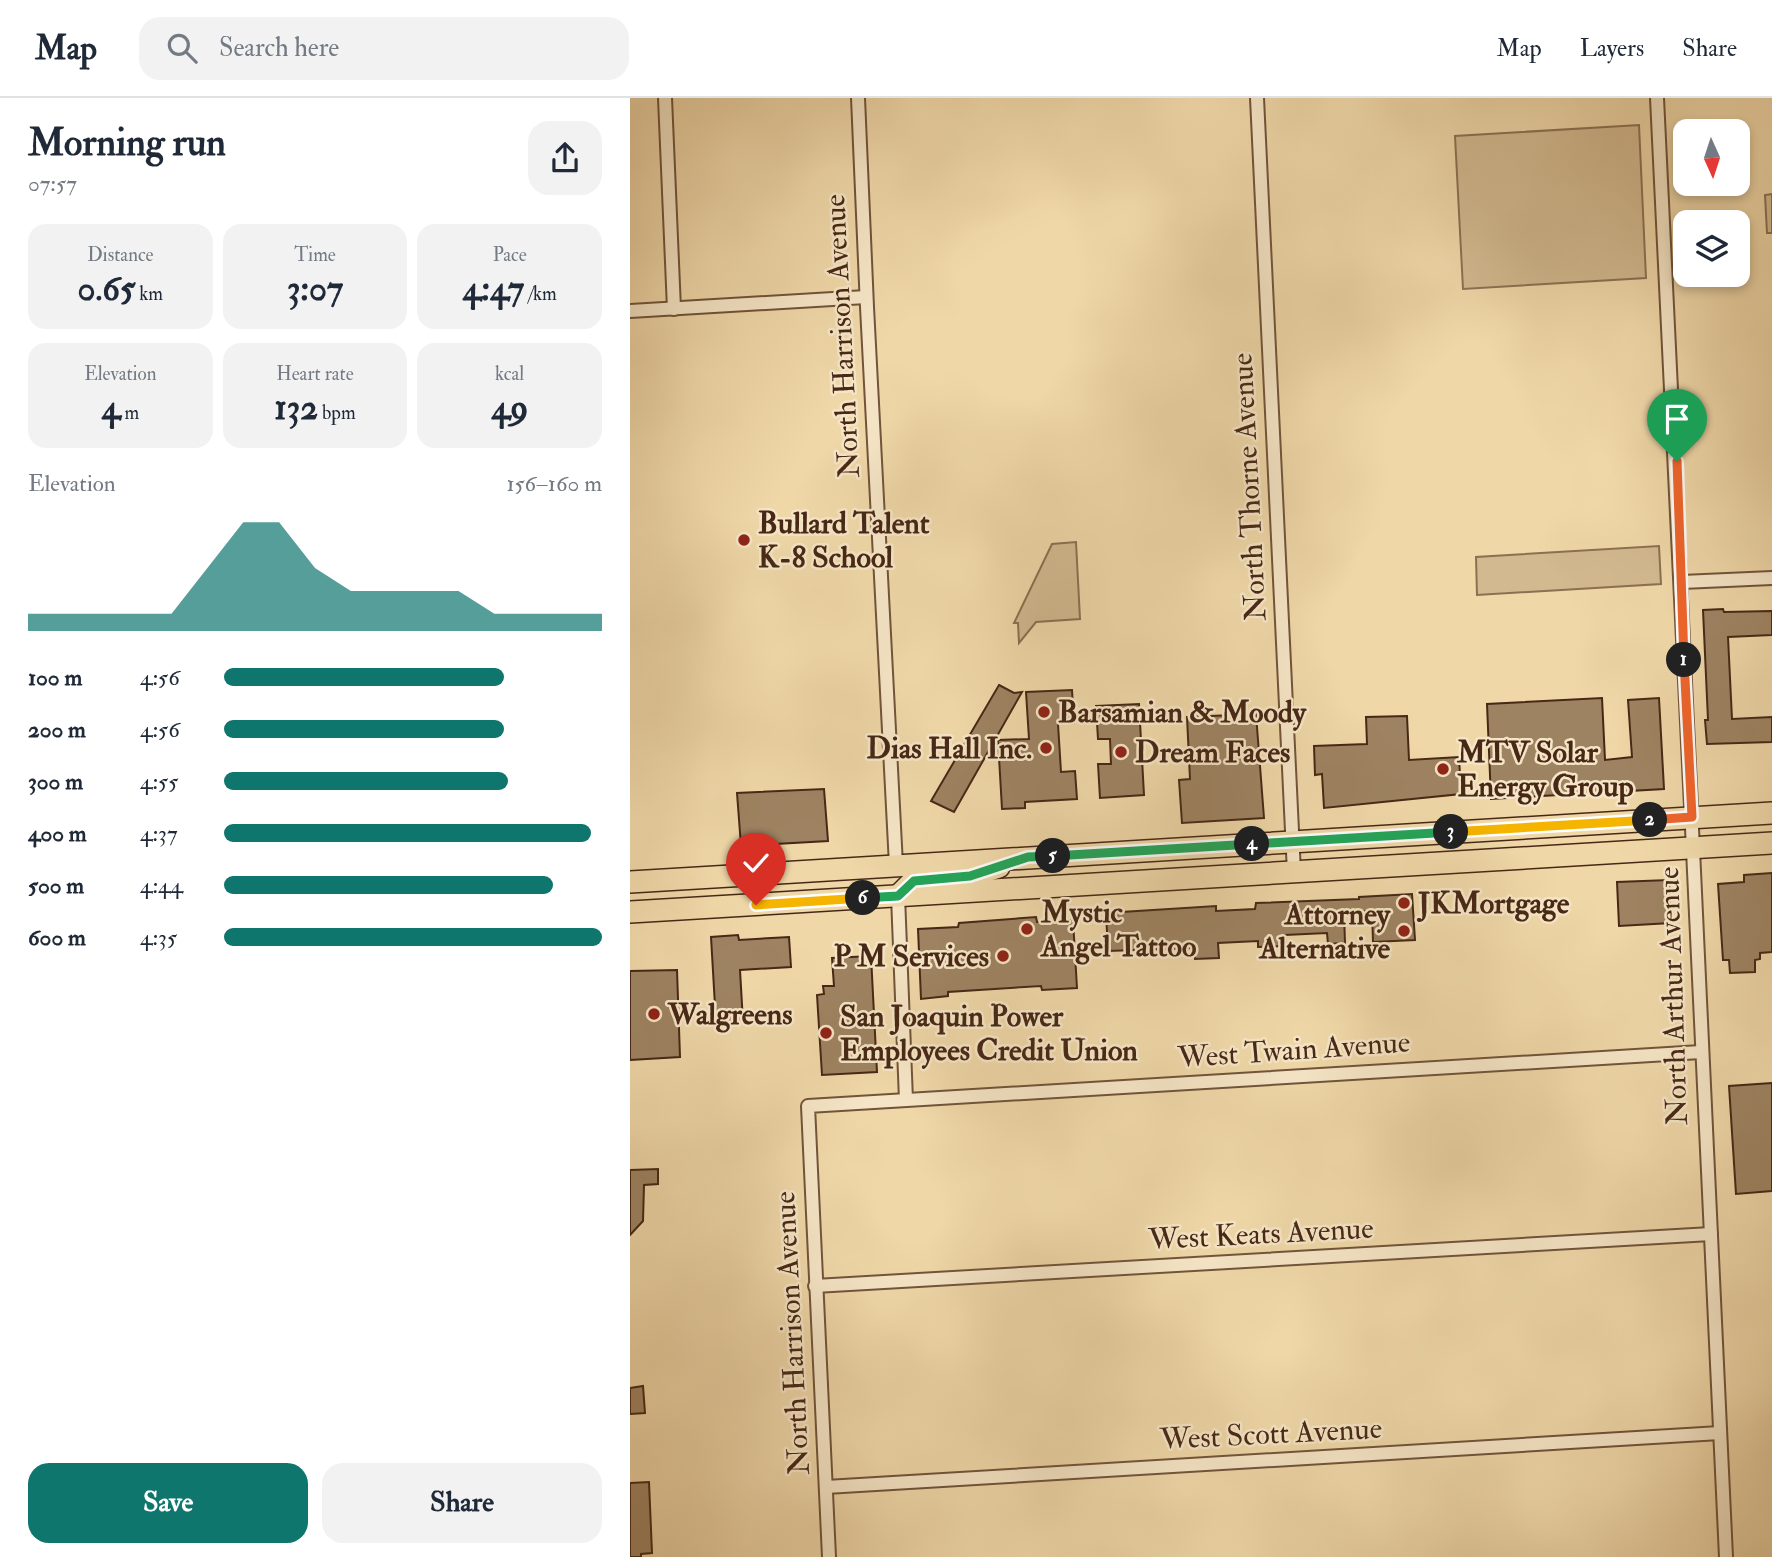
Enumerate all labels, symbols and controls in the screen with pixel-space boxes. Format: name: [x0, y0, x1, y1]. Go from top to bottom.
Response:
search box: [139, 17, 629, 80]
text: Map: [35, 28, 97, 69]
icon: search: [163, 29, 201, 67]
text: Search here: [219, 32, 339, 64]
text: Map: [1497, 33, 1542, 64]
text: Layers: [1580, 33, 1644, 64]
text: Share: [1682, 33, 1737, 64]
text: Morning run: [28, 119, 226, 167]
north arrow: [1673, 119, 1750, 196]
map controls: [1673, 119, 1750, 287]
button: share: [528, 121, 602, 195]
text: 07:57: [28, 169, 77, 198]
street label: North Harrison Avenue: [816, 193, 868, 479]
button: layers: [1673, 210, 1750, 287]
text: Distance: [87, 243, 154, 267]
text: Time: [294, 243, 336, 267]
text: Pace: [493, 243, 527, 267]
text: 0.65: [78, 267, 135, 311]
text: 3:07: [287, 267, 343, 311]
text: 4:47: [462, 267, 524, 311]
text: km: [135, 282, 163, 306]
text: /km: [524, 282, 557, 306]
street label: North Thorne Avenue: [1224, 352, 1274, 622]
text: Elevation: [84, 362, 157, 386]
text: Heart rate: [276, 362, 354, 386]
text: kcal: [495, 362, 524, 386]
text: 4: [102, 386, 120, 430]
text: 132: [274, 386, 318, 430]
text: 49: [491, 386, 528, 430]
pin: [1647, 389, 1707, 461]
icon: arrive: [1658, 400, 1696, 438]
text: m: [120, 401, 139, 425]
text: bpm: [318, 401, 356, 425]
text: Elevation: [28, 469, 116, 498]
text: 156–160 m: [506, 469, 602, 498]
place label: Bullard Talent K-8 School: [758, 505, 930, 576]
marker: Bullard Talent K-8 School: [736, 532, 752, 548]
pin: 1: [1666, 642, 1702, 678]
text: 1: [1680, 647, 1687, 671]
text: 100 m: [28, 663, 82, 692]
text: 4:56: [140, 663, 180, 692]
place label: Barsamian & Moody: [1058, 694, 1308, 731]
marker: Barsamian & Moody: [1036, 704, 1052, 720]
text: 200 m: [28, 715, 86, 744]
text: 4:56: [140, 715, 180, 744]
place label: Dias Hall Inc.: [867, 730, 1032, 767]
place label: Dream Faces: [1135, 734, 1290, 771]
place label: MTV Solar Energy Group: [1456, 734, 1634, 805]
marker: Dias Hall Inc.: [1038, 740, 1054, 756]
marker: Dream Faces: [1113, 744, 1129, 760]
marker: MTV Solar Energy Group: [1435, 761, 1451, 777]
text: 300 m: [28, 767, 83, 796]
text: 4:55: [140, 767, 178, 796]
pin: 2: [1632, 802, 1668, 838]
text: 2: [1645, 807, 1654, 831]
pin: 3: [1434, 814, 1468, 850]
text: 400 m: [28, 819, 87, 848]
text: 4:37: [140, 819, 177, 848]
text: 3: [1447, 819, 1454, 843]
pin: 4: [1234, 826, 1270, 862]
text: 4: [1246, 831, 1257, 855]
pin: [726, 833, 786, 905]
pin: 5: [1036, 838, 1070, 874]
text: 5: [1048, 843, 1057, 867]
icon: check: [737, 844, 775, 882]
street label: North Arthur Avenue: [1650, 866, 1696, 1126]
text: 500 m: [28, 871, 84, 900]
text: 4:44: [140, 871, 183, 900]
pin: 6: [846, 880, 880, 916]
text: 6: [858, 885, 867, 909]
place label: JKMortgage: [1416, 885, 1570, 922]
place label: Mystic Angel Tattoo: [1039, 894, 1196, 965]
marker: JKMortgage: [1396, 895, 1412, 911]
place label: Attorney Alternative: [1257, 896, 1392, 967]
marker: Mystic Angel Tattoo: [1019, 921, 1035, 937]
text: 600 m: [28, 923, 86, 952]
text: 4:35: [140, 923, 177, 952]
marker: Attorney Alternative: [1396, 923, 1412, 939]
place label: P M Services: [833, 938, 989, 975]
marker: P M Services: [995, 948, 1011, 964]
place label: Walgreens: [667, 996, 793, 1033]
place label: San Joaquin Power Employees Credit Union: [840, 998, 1138, 1069]
marker: Walgreens: [646, 1006, 662, 1022]
street label: West Twain Avenue: [1176, 1023, 1411, 1077]
marker: San Joaquin Power Employees Credit Union: [818, 1025, 834, 1041]
street label: North Harrison Avenue: [766, 1190, 818, 1476]
street label: West Keats Avenue: [1147, 1210, 1374, 1258]
street label: West Scott Avenue: [1158, 1410, 1383, 1458]
button: Save: [28, 1463, 308, 1543]
button: Share: [322, 1463, 602, 1543]

